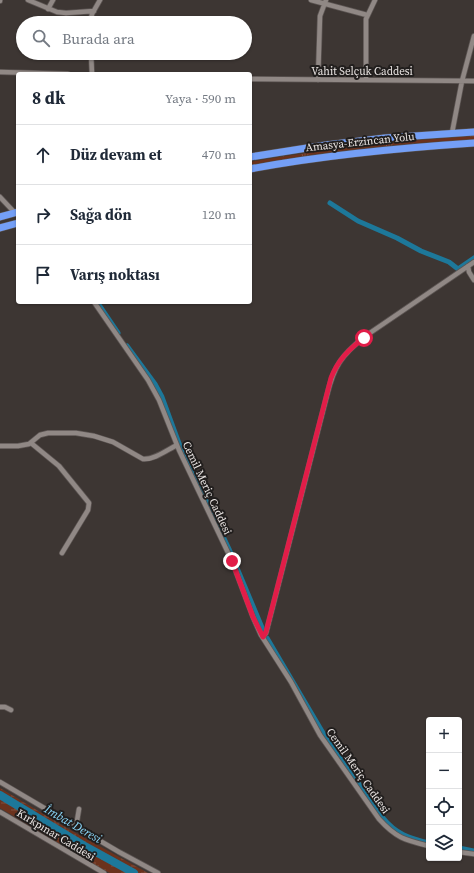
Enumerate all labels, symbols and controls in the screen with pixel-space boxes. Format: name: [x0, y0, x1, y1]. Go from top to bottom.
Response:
search box: [16, 16, 252, 60]
icon: search: [30, 27, 52, 49]
text: Burada ara: [62, 28, 135, 49]
street label: Vahit Selçuk Caddesi: [311, 64, 413, 79]
text: 8 dk: [32, 86, 65, 110]
text: Yaya · 590 m: [165, 90, 236, 107]
street label: Amasya-Erzincan Yolu: [305, 129, 416, 155]
icon: ahead: [32, 144, 54, 166]
text: Düz devam et: [70, 144, 162, 165]
text: 470 m: [202, 146, 236, 163]
icon: right: [32, 204, 54, 226]
text: Sağa dön: [70, 204, 132, 225]
text: 120 m: [202, 206, 236, 223]
icon: arrive: [32, 264, 54, 286]
text: Varış noktası: [70, 264, 160, 285]
route start: [355, 329, 373, 347]
street label: Cemil Meriç Caddesi: [179, 439, 235, 537]
route end: [223, 552, 241, 570]
map controls: [426, 717, 462, 861]
button: +: [426, 717, 462, 753]
street label: Cemil Meriç Caddesi: [323, 725, 393, 817]
button: −: [426, 753, 462, 789]
button: locate: [426, 789, 462, 825]
water label: İmbat Deresi: [41, 801, 105, 847]
street label: Kırkpınar Caddesi: [14, 806, 98, 864]
button: layers: [426, 825, 462, 861]

